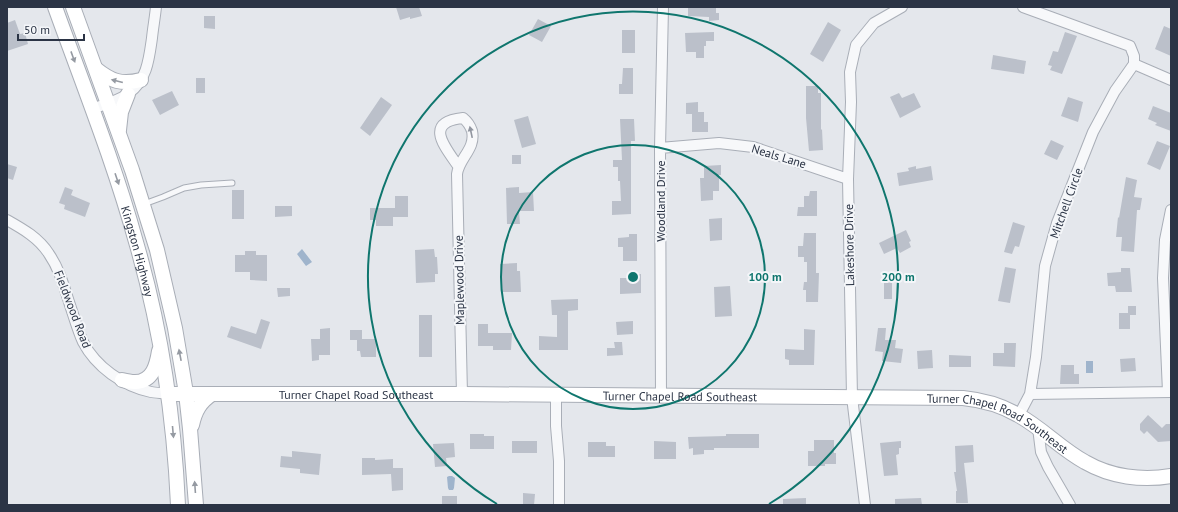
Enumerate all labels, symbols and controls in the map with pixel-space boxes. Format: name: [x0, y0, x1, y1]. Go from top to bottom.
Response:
scale bar: [18, 16, 84, 42]
text: 50 m: [24, 22, 50, 37]
one-way arrow: [70, 51, 76, 63]
one-way arrow: [111, 77, 123, 83]
one-way arrow: [468, 126, 474, 138]
street label: Neals Lane: [750, 141, 808, 171]
street label: Woodland Drive: [653, 160, 668, 242]
street label: Mitchell Circle: [1046, 166, 1086, 240]
one-way arrow: [114, 174, 120, 186]
street label: Kingston Highway: [118, 204, 158, 298]
street label: Lakeshore Drive: [841, 204, 857, 286]
street label: Maplewood Drive: [451, 235, 467, 325]
street label: Fieldwood Road: [51, 268, 95, 350]
text: 100 m: [748, 269, 782, 284]
text: 200 m: [881, 269, 915, 284]
centre of rings: [626, 270, 640, 284]
one-way arrow: [176, 349, 182, 361]
street label: Turner Chapel Road Southeast: [279, 387, 433, 402]
street label: Turner Chapel Road Southeast: [603, 388, 757, 404]
street label: Turner Chapel Road Southeast: [927, 390, 1071, 456]
one-way arrow: [170, 426, 176, 438]
one-way arrow: [191, 481, 198, 493]

